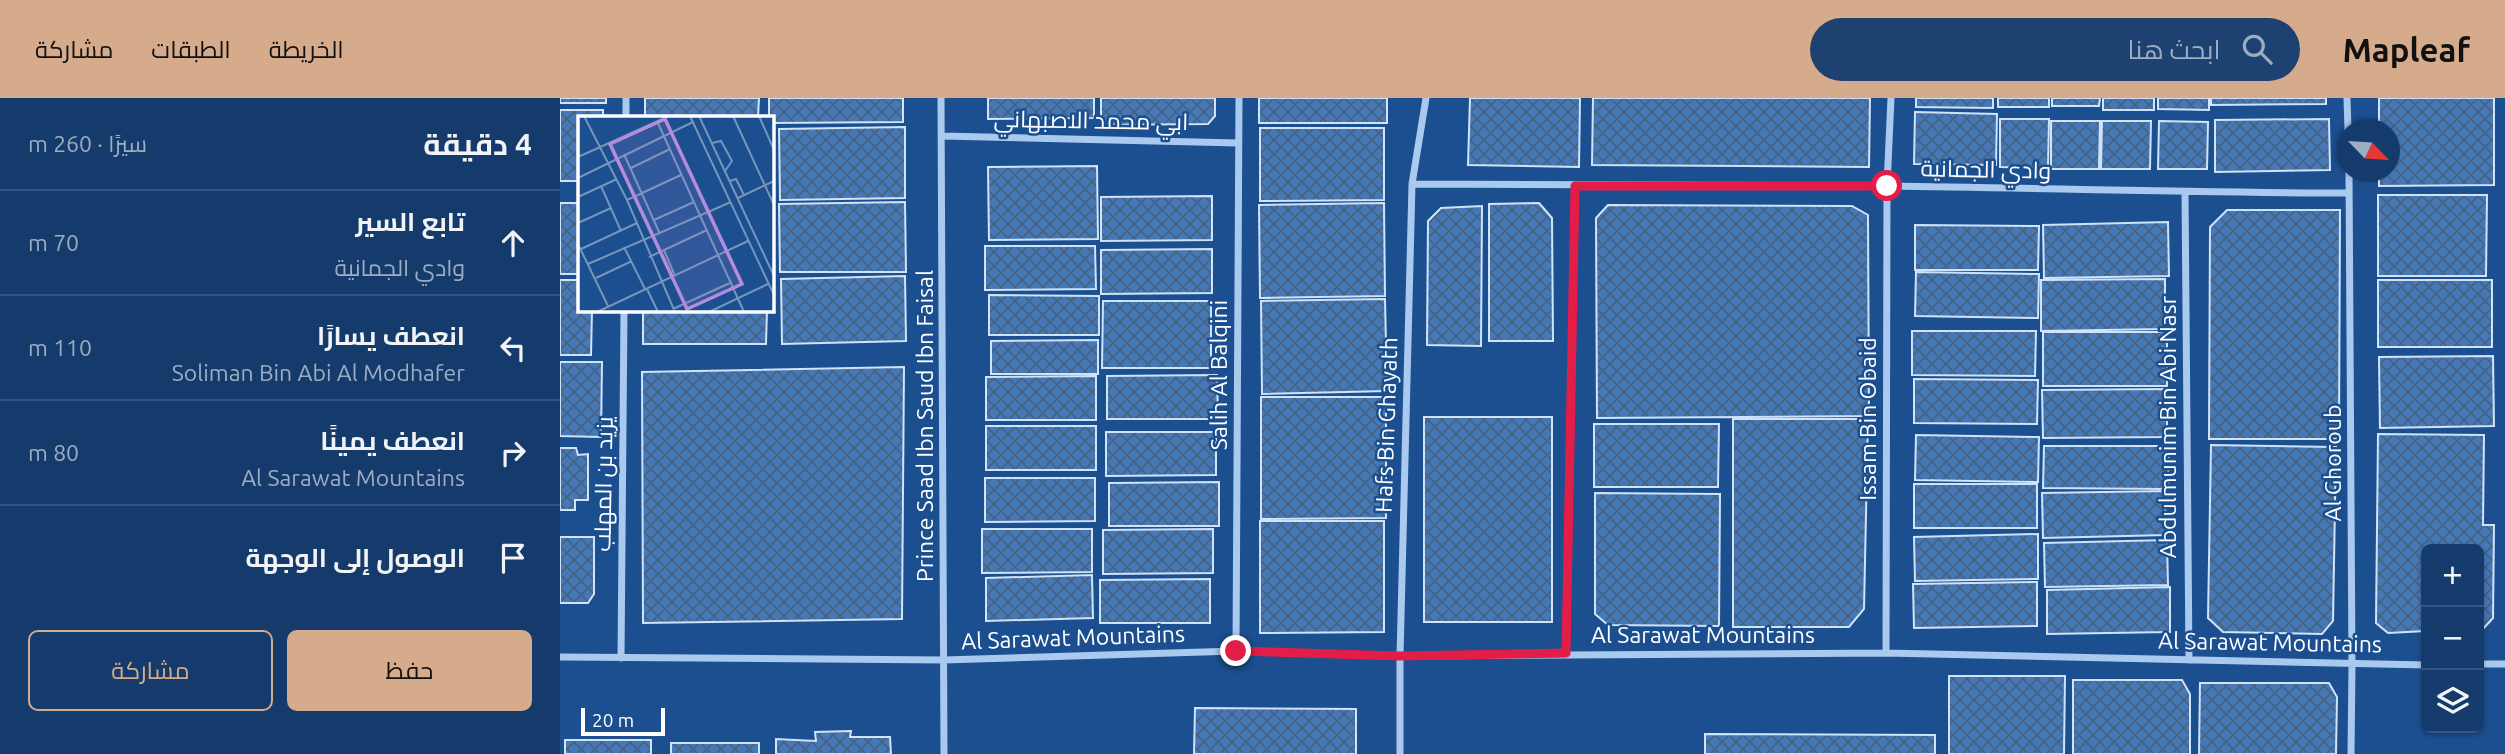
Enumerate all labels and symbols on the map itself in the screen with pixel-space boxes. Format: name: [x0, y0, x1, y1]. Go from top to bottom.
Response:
street label: ابي محمد الاصبهاني: [993, 106, 1189, 140]
inset map: [578, 116, 774, 312]
north arrow: [2337, 119, 2400, 182]
street label: وادي الجمانية: [1920, 155, 2052, 189]
route start: [1871, 170, 1902, 201]
street label: Prince Saad Ibn Saud Ibn Faisal: [912, 270, 937, 582]
street label: Abdulmunim Bin Abi Nasr: [2155, 295, 2180, 558]
street label: Salih Al Balqini: [1206, 300, 1231, 450]
street label: Hafs Bin Ghayath: [1370, 337, 1402, 513]
street label: Issam Bin Obaid: [1855, 337, 1880, 501]
street label: Al Ghoroub: [2320, 405, 2345, 521]
street label: يزيد بن المهلب: [589, 416, 619, 552]
street label: Al Sarawat Mountains: [961, 621, 1185, 653]
street label: Al Sarawat Mountains: [1591, 622, 1815, 647]
street label: Al Sarawat Mountains: [2158, 628, 2382, 656]
route end: [1220, 635, 1251, 666]
scale bar: [581, 705, 665, 737]

